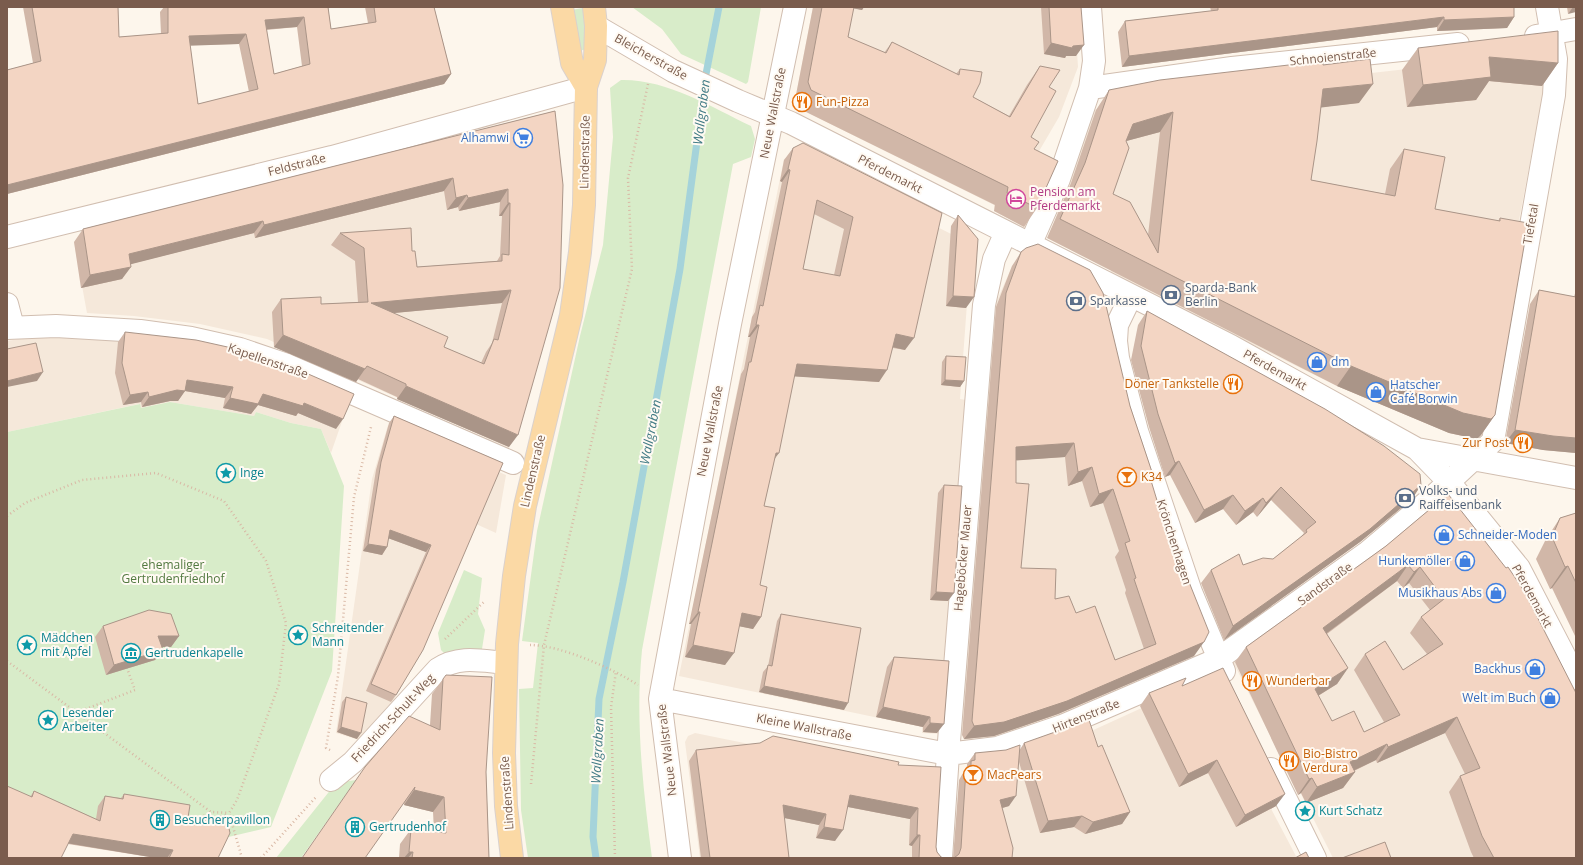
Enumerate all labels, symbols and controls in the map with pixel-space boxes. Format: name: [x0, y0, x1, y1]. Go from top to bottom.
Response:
street label: Bleicherstraße: [612, 29, 691, 84]
street label: Schnoienstraße: [1289, 43, 1377, 70]
street label: Neue Wallstraße: [755, 66, 790, 160]
water label: Wallgraben: [688, 78, 714, 146]
restaurant icon: Fun-Pizza: [791, 91, 813, 113]
place label: Fun-Pizza: [816, 93, 869, 110]
street label: Lindenstraße: [575, 115, 594, 189]
supermarket icon: Alhamwi: [512, 127, 534, 149]
place label: Alhamwi: [461, 129, 509, 146]
street label: Feldstraße: [266, 149, 328, 180]
street label: Pferdemarkt: [855, 150, 925, 197]
place label: Pension am Pferdemarkt: [1030, 183, 1100, 214]
hotel icon: Pension am Pferdemarkt: [1005, 188, 1027, 210]
street label: Tiefetal: [1519, 202, 1542, 246]
place label: Sparda-Bank Berlin: [1185, 279, 1257, 310]
bank icon: Sparda-Bank Berlin: [1160, 284, 1182, 306]
bank icon: Sparkasse: [1065, 290, 1087, 312]
place label: Sparkasse: [1090, 292, 1147, 309]
street label: Kapellenstraße: [226, 339, 311, 382]
street label: Pferdemarkt: [1240, 345, 1310, 394]
shop icon: dm: [1306, 351, 1328, 373]
place label: dm: [1331, 353, 1349, 370]
restaurant icon: Döner Tankstelle: [1222, 373, 1244, 395]
place label: Döner Tankstelle: [1124, 375, 1219, 392]
place label: Hatscher Café Borwin: [1390, 376, 1458, 407]
shop icon: Hatscher Café Borwin: [1365, 381, 1387, 403]
street label: Neue Wallstraße: [692, 384, 727, 478]
water label: Wallgraben: [635, 398, 665, 466]
restaurant icon: Zur Post: [1512, 432, 1534, 454]
street label: Lindenstraße: [516, 433, 549, 509]
place label: Zur Post: [1462, 434, 1509, 451]
place icon: Inge: [215, 462, 237, 484]
place label: Inge: [240, 464, 264, 481]
bar icon: K34: [1116, 466, 1138, 488]
place label: K34: [1141, 468, 1162, 485]
place label: Volks- und Raiffeisenbank: [1419, 482, 1502, 513]
bank icon: Volks- und Raiffeisenbank: [1394, 487, 1416, 509]
street label: Krönchenhagen: [1153, 497, 1196, 587]
street label: Hageböcker Mauer: [949, 504, 976, 612]
shop icon: Schneider-Moden: [1433, 524, 1455, 546]
place label: Schneider-Moden: [1458, 526, 1557, 543]
shop icon: Hunkemöller: [1454, 550, 1476, 572]
place label: Hunkemöller: [1378, 552, 1451, 569]
park label: ehemaliger Gertrudenfriedhof: [121, 556, 225, 587]
street label: Sandstraße: [1294, 558, 1356, 609]
street label: Pferdemarkt: [1508, 561, 1557, 631]
shop icon: Musikhaus Abs: [1485, 582, 1507, 604]
place label: Musikhaus Abs: [1398, 584, 1482, 601]
place label: Schreitender Mann: [312, 619, 384, 650]
place icon: Schreitender Mann: [287, 624, 309, 646]
place label: Mädchen mit Apfel: [41, 629, 93, 660]
place icon: Mädchen mit Apfel: [16, 634, 38, 656]
museum icon: Gertrudenkapelle: [120, 642, 142, 664]
place label: Gertrudenkapelle: [145, 644, 243, 661]
shop icon: Backhus: [1524, 658, 1546, 680]
place label: Backhus: [1474, 660, 1521, 677]
street label: Friedrich-Schult-Weg: [347, 669, 439, 766]
restaurant icon: Wunderbar: [1241, 670, 1263, 692]
place label: Wunderbar: [1266, 672, 1330, 689]
shop icon: Welt im Buch: [1539, 687, 1561, 709]
place label: Welt im Buch: [1462, 689, 1536, 706]
street label: Hirtenstraße: [1050, 694, 1122, 737]
street label: Neue Wallstraße: [652, 703, 681, 797]
place label: Lesender Arbeiter: [62, 704, 114, 735]
place icon: Lesender Arbeiter: [37, 709, 59, 731]
street label: Kleine Wallstraße: [755, 709, 854, 744]
water label: Wallgraben: [586, 718, 608, 784]
place label: Bio-Bistro Verdura: [1303, 745, 1358, 776]
restaurant icon: Bio-Bistro Verdura: [1278, 750, 1300, 772]
street label: Lindenstraße: [495, 755, 518, 830]
bar icon: MacPears: [962, 764, 984, 786]
place label: MacPears: [987, 766, 1042, 783]
place icon: Kurt Schatz: [1294, 800, 1316, 822]
place label: Kurt Schatz: [1319, 802, 1383, 819]
building icon: Besucherpavillon: [149, 809, 171, 831]
place label: Besucherpavillon: [174, 811, 270, 828]
building icon: Gertrudenhof: [344, 816, 366, 838]
place label: Gertrudenhof: [369, 818, 447, 835]

